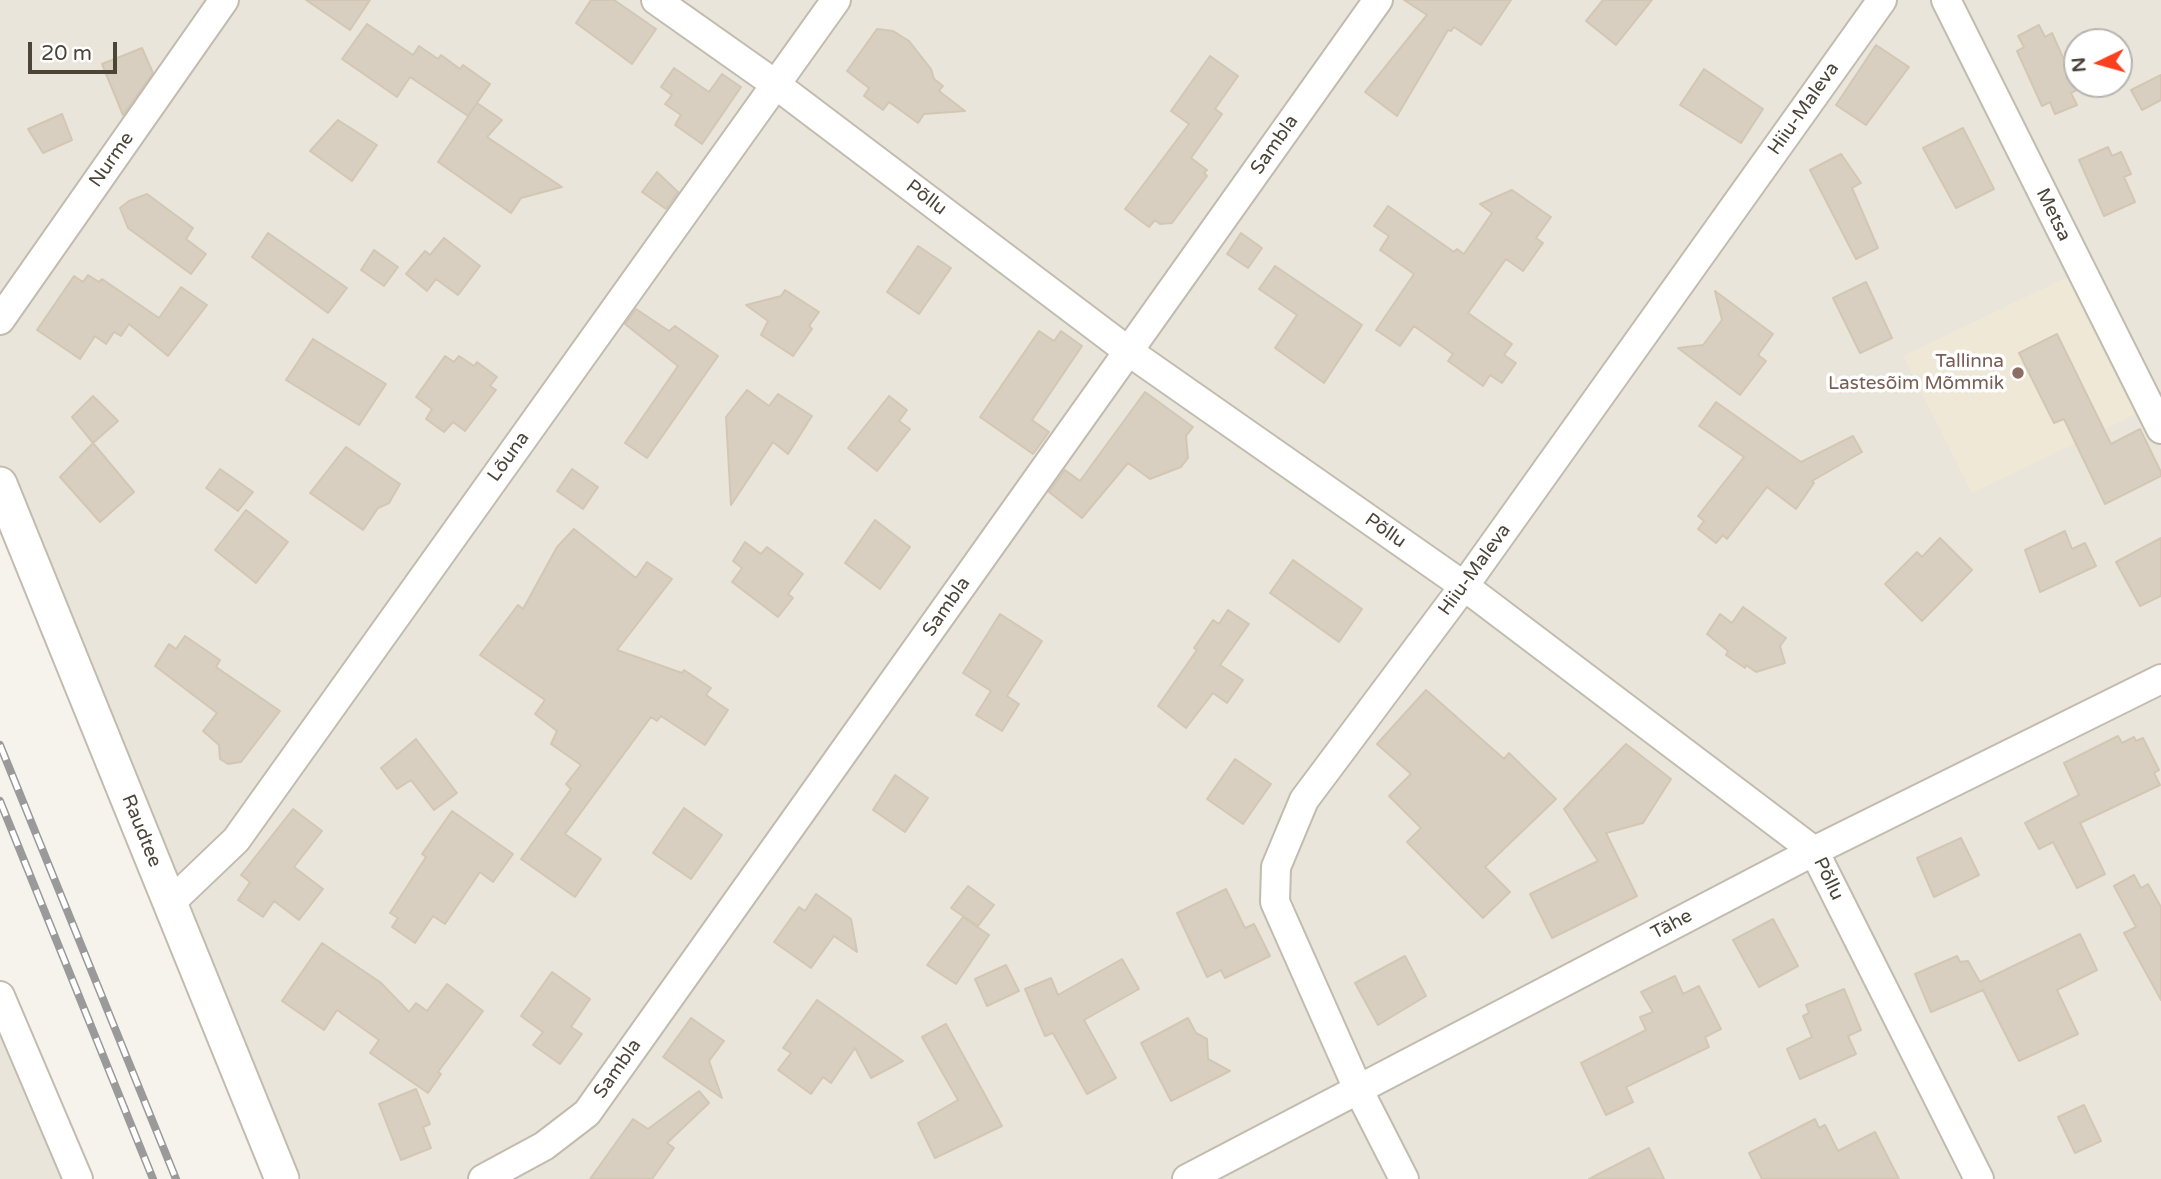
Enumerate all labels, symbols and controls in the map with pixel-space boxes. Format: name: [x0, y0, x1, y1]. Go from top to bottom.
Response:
scale bar: [32, 28, 121, 72]
north arrow: [2063, 28, 2133, 98]
text: 20 m: [41, 41, 92, 66]
text: N: [2067, 56, 2091, 73]
street label: Hiiu-Maleva: [1764, 58, 1844, 160]
street label: Sambla: [1246, 111, 1304, 179]
street label: Nurme: [85, 128, 139, 192]
street label: Põllu: [901, 175, 951, 221]
street label: Metsa: [2031, 185, 2075, 245]
place label: Tallinna Lastesõim Mõmmik: [1828, 351, 2004, 395]
marker: Tallinna Lastesõim Mõmmik: [2010, 365, 2026, 381]
street label: Lõuna: [483, 428, 535, 486]
street label: Põllu: [1360, 509, 1410, 553]
street label: Hiiu-Maleva: [1434, 520, 1516, 620]
street label: Sambla: [918, 573, 976, 641]
street label: Raudtee: [116, 791, 166, 871]
street label: Põllu: [1808, 854, 1848, 904]
street label: Tähe: [1648, 905, 1696, 945]
street label: Sambla: [589, 1035, 647, 1103]

